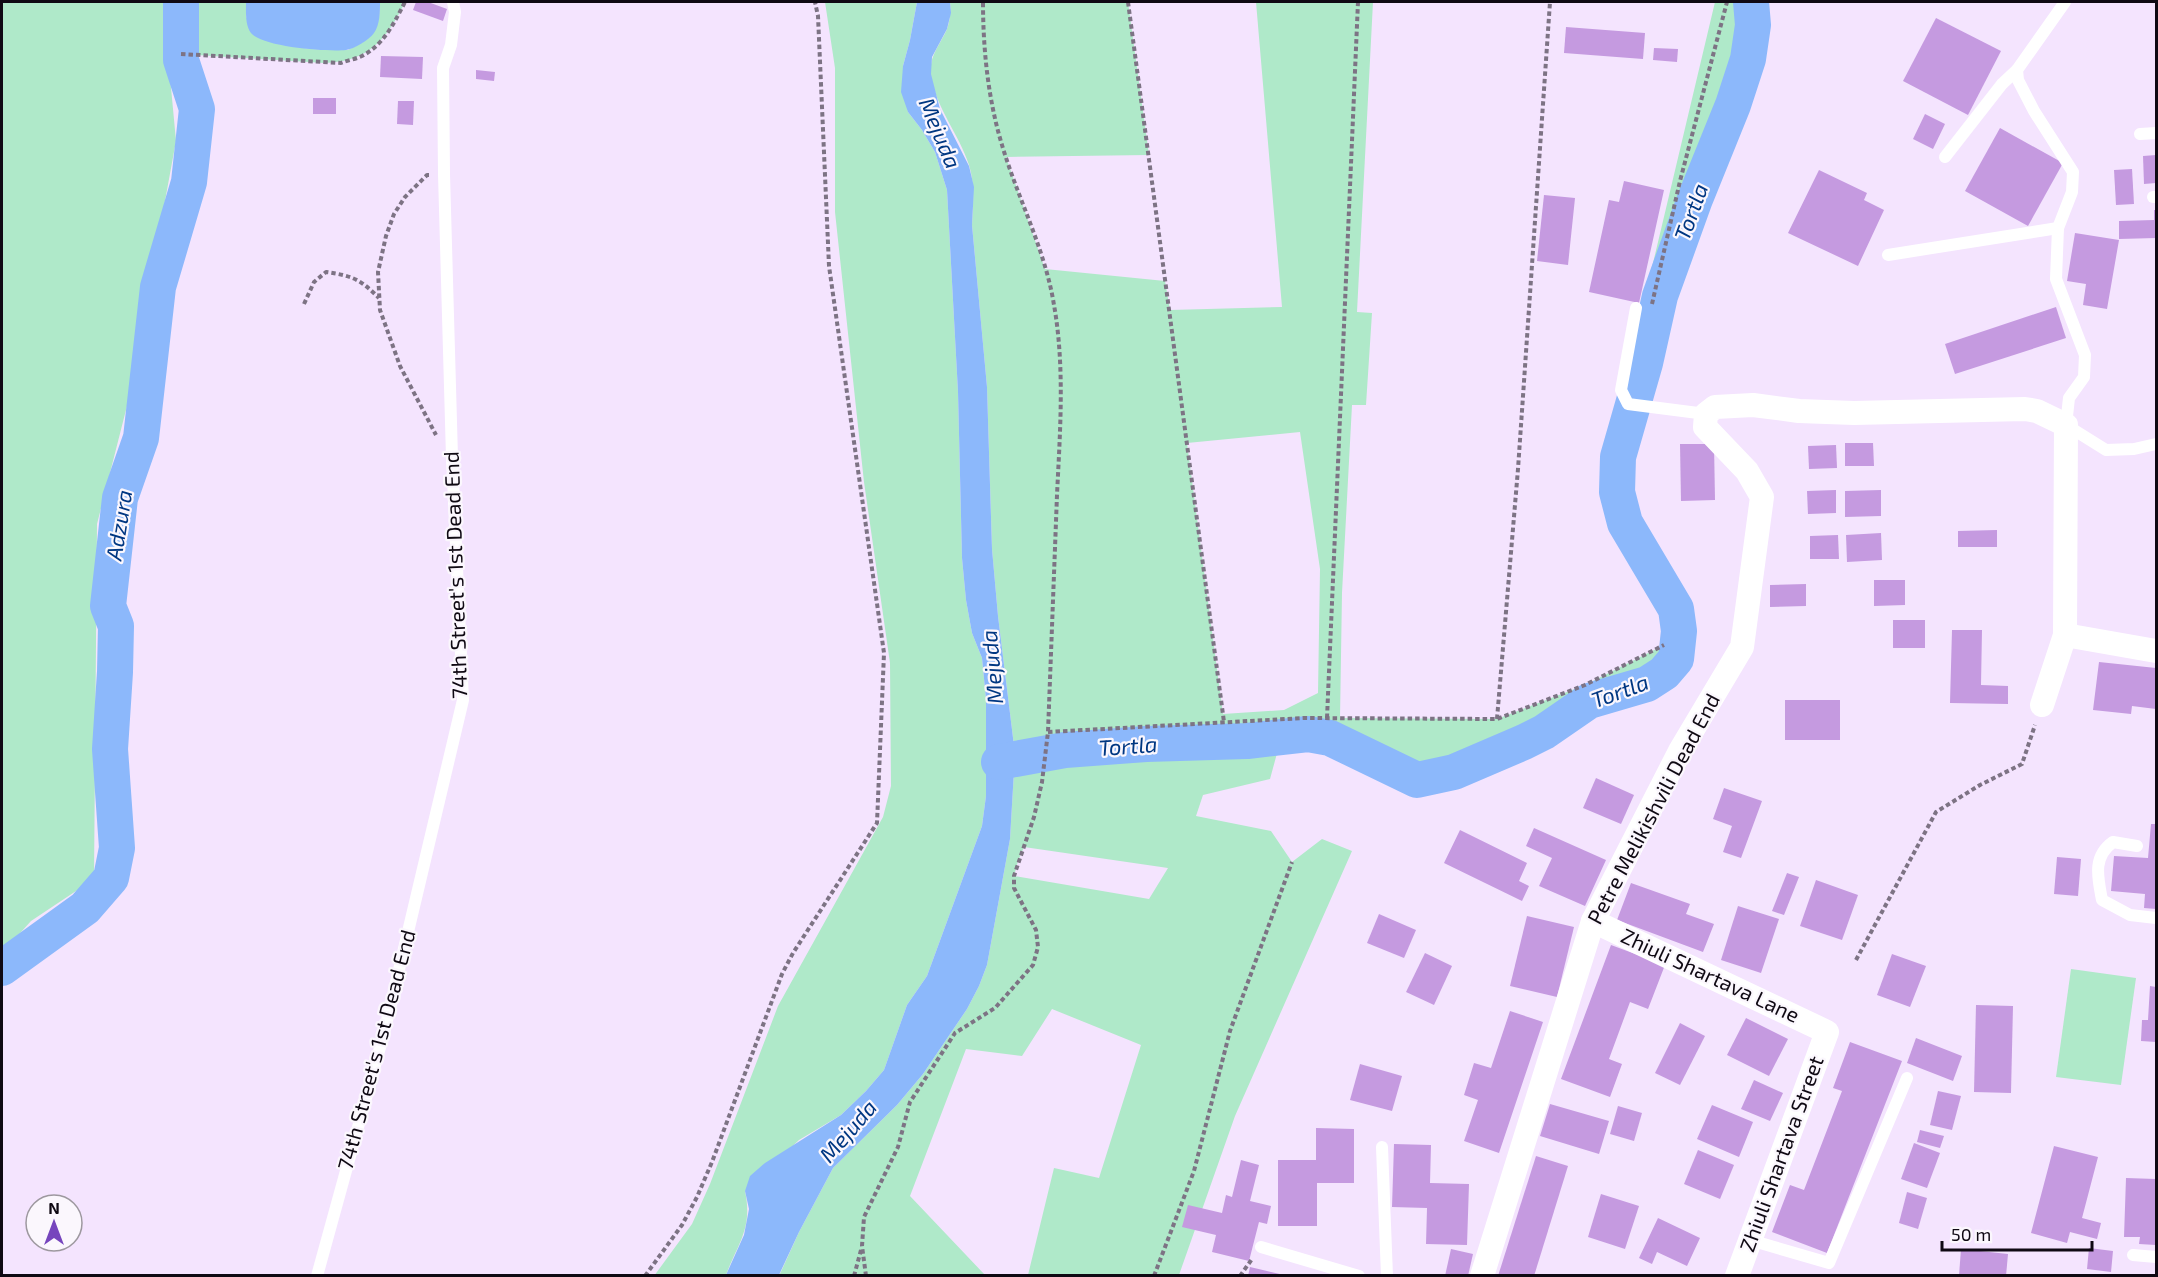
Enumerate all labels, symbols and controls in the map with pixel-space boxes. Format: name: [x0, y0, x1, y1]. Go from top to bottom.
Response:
water label: Mejuda: [914, 93, 967, 172]
water label: Tortla: [1668, 180, 1712, 244]
street label: 74th Street's 1st Dead End: [438, 451, 471, 699]
water label: Adzura: [99, 488, 136, 563]
water label: Mejuda: [975, 629, 1008, 705]
water label: Tortla: [1588, 668, 1652, 712]
street label: Petre Melikishvili Dead End: [1581, 689, 1724, 928]
water label: Tortla: [1098, 730, 1158, 760]
street label: Zhiuli Shartava Lane: [1617, 922, 1804, 1027]
street label: 74th Street's 1st Dead End: [331, 927, 420, 1173]
street label: Zhiuli Shartava Street: [1734, 1052, 1828, 1255]
water label: Mejuda: [813, 1094, 882, 1168]
north arrow: [24, 1193, 84, 1253]
text: N: [48, 1198, 60, 1217]
scale bar: [1942, 1214, 2092, 1252]
text: 50 m: [1951, 1223, 1991, 1245]

